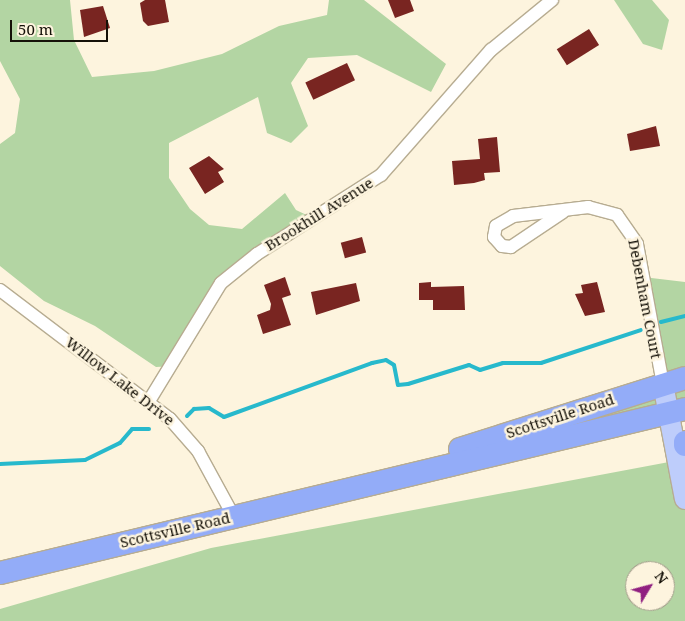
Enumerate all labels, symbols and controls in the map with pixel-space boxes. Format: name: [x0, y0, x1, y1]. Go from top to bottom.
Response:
scale bar: [12, 10, 110, 42]
text: 50 m: [18, 19, 53, 39]
street label: Brookhill Avenue: [262, 173, 376, 255]
street label: Debenham Court: [625, 238, 665, 360]
street label: Willow Lake Drive: [62, 333, 178, 429]
street label: Scottsville Road: [504, 390, 616, 442]
street label: Scottsville Road: [118, 509, 232, 551]
north arrow: [625, 561, 675, 611]
text: N: [651, 567, 672, 587]

